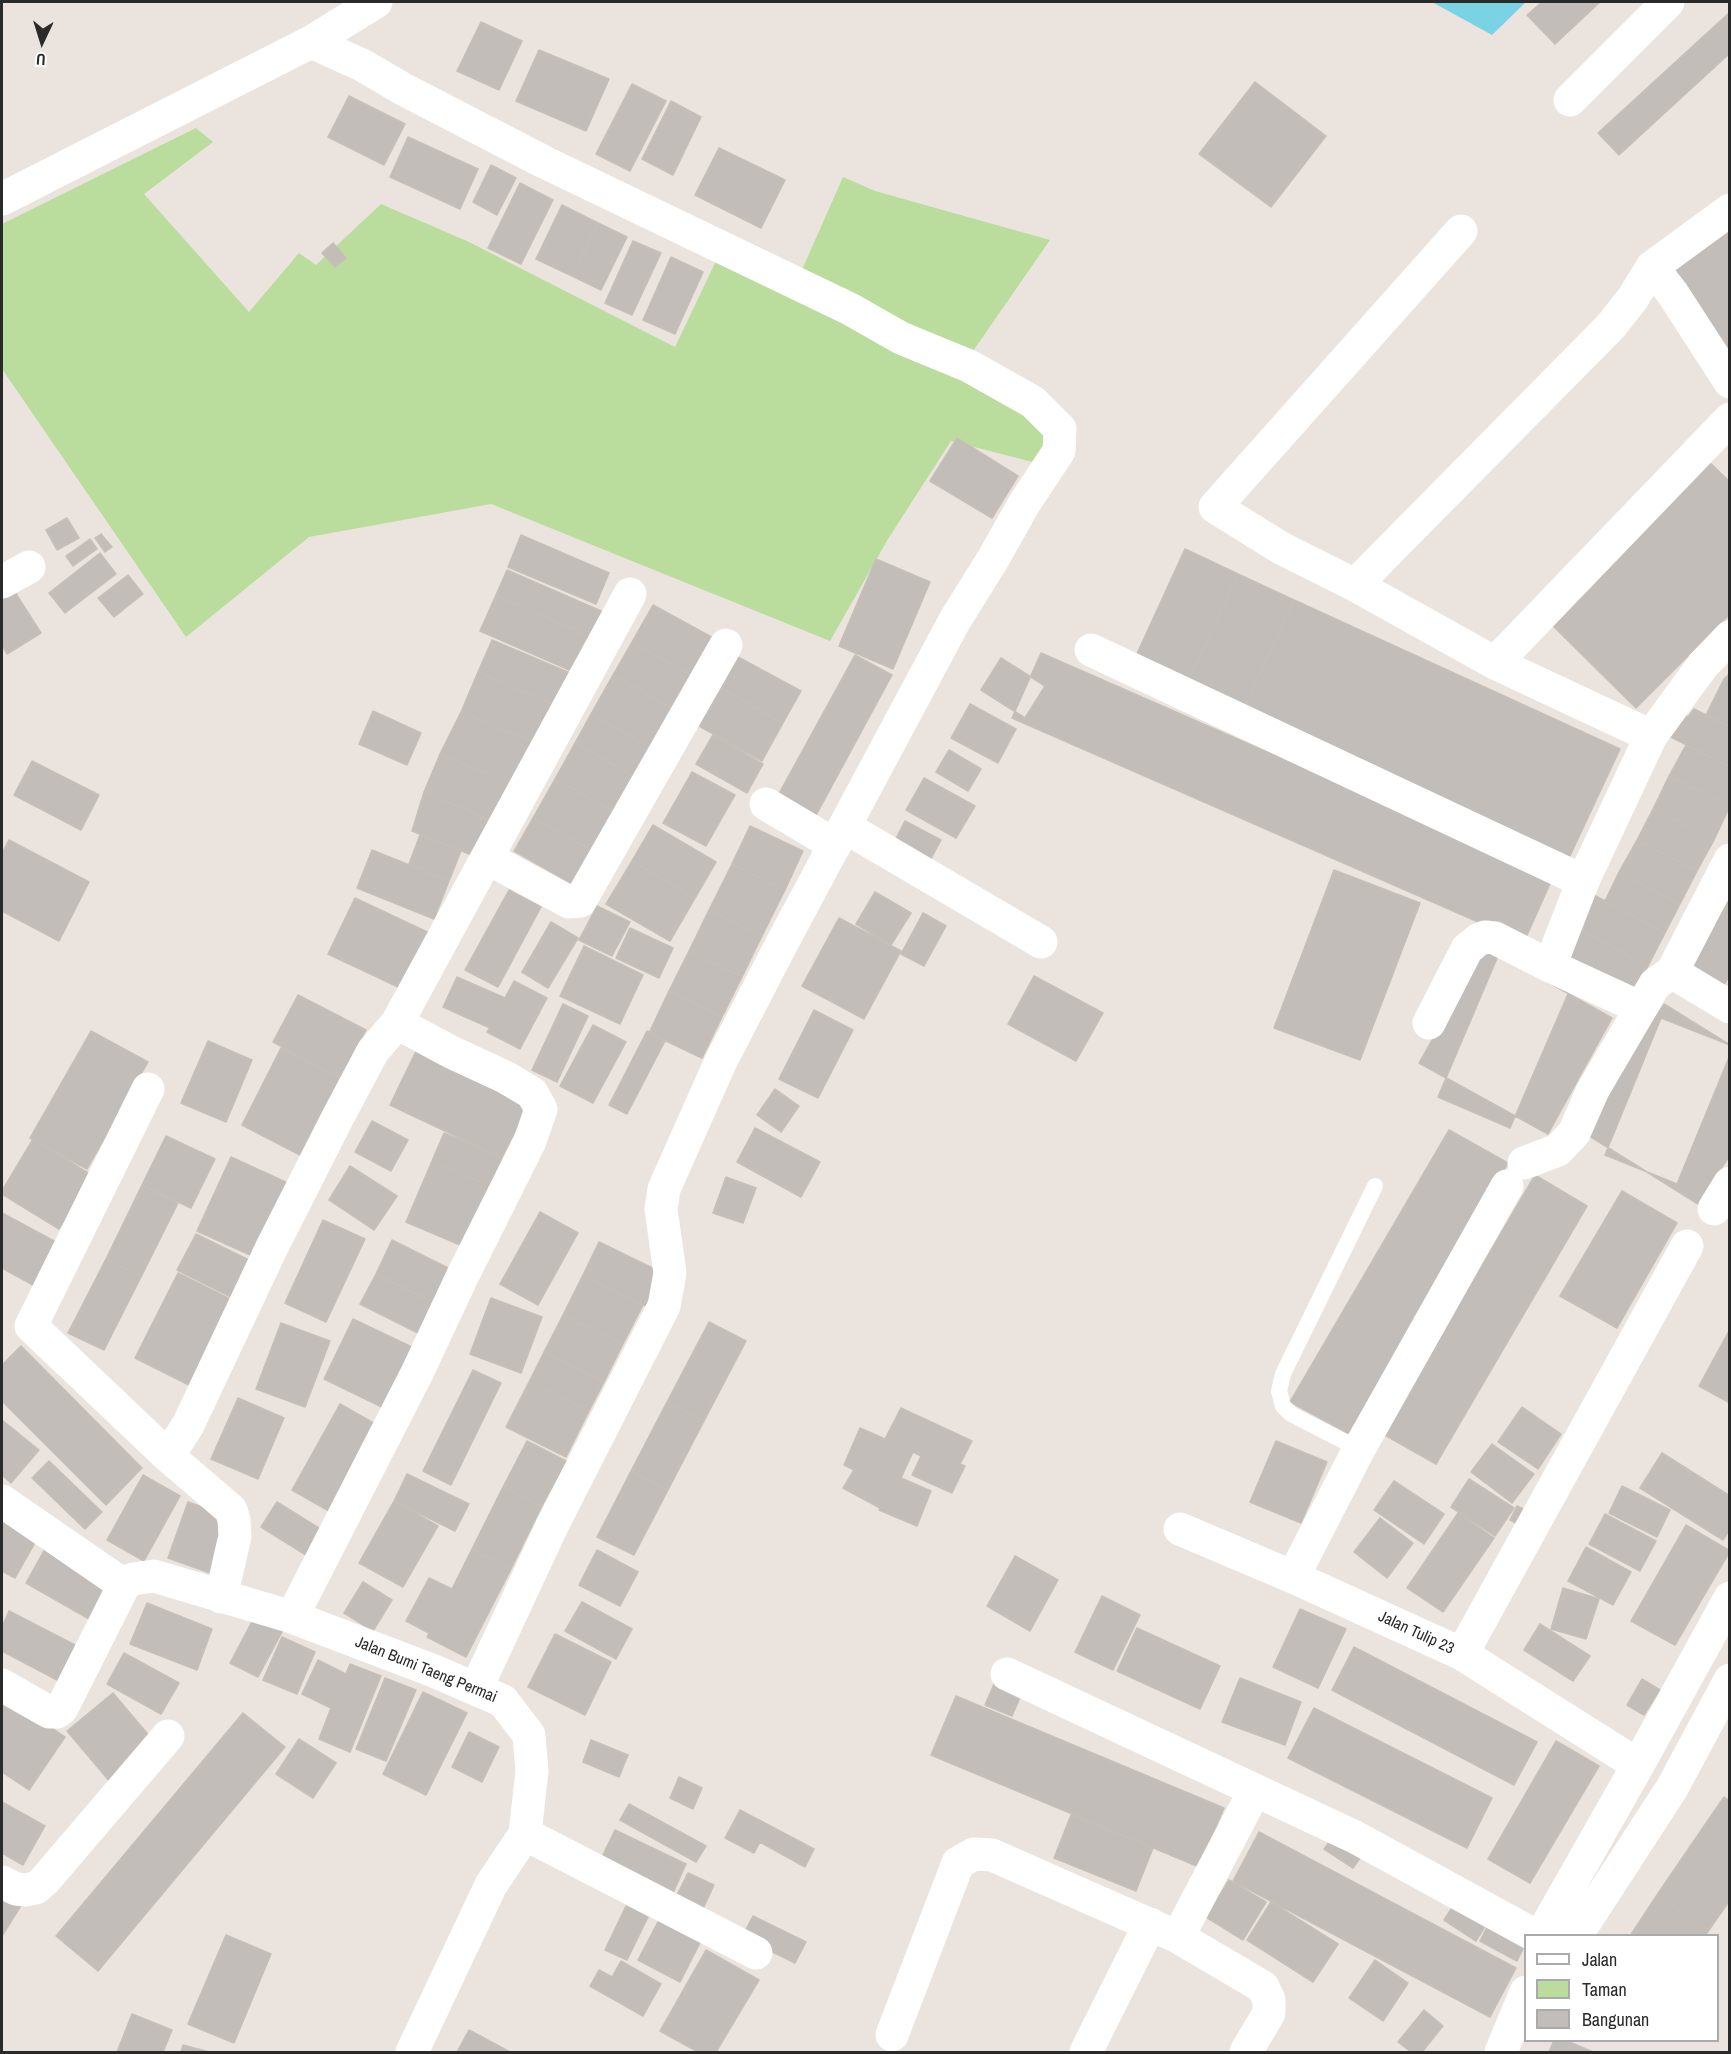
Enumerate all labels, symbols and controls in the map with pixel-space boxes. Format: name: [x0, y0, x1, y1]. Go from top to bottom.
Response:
north arrow: [12, 12, 72, 72]
text: U: [35, 49, 46, 71]
street label: Jalan Tulip 23: [1375, 1607, 1457, 1659]
street label: Jalan Bumi Taeng Permai: [352, 1633, 500, 1707]
legend: [1524, 1934, 1719, 2042]
text: Jalan: [1582, 1947, 1617, 1972]
text: Taman: [1582, 1977, 1627, 2002]
text: Bangunan: [1582, 2007, 1649, 2032]

